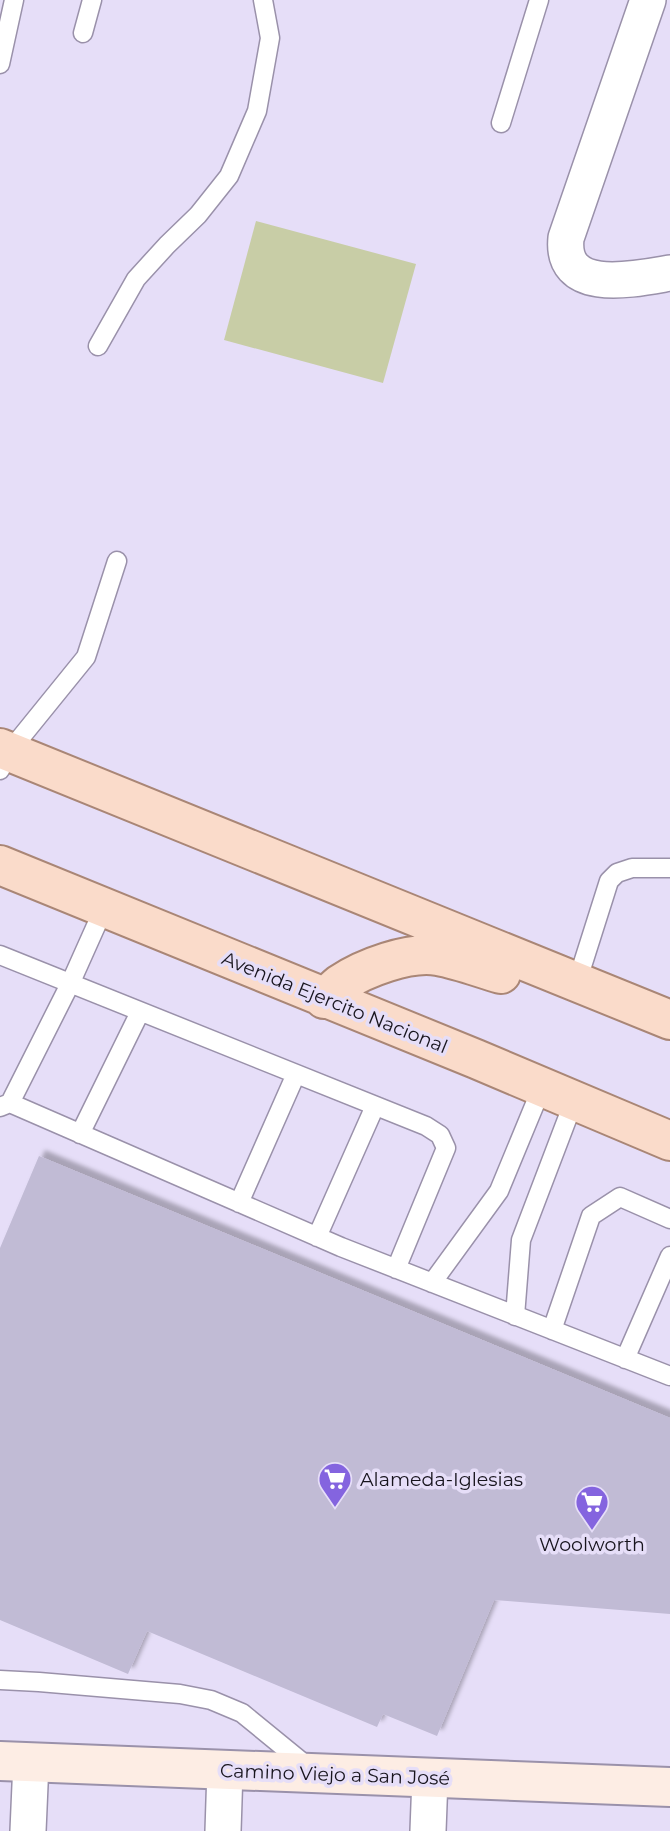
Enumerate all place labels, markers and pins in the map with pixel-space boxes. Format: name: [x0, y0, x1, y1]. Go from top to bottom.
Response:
supermarket icon: Alameda-Iglesias: [316, 1460, 354, 1509]
place label: Alameda-Iglesias: [360, 1468, 523, 1491]
supermarket icon: Woolworth: [573, 1483, 611, 1532]
place label: Woolworth: [539, 1533, 645, 1556]

